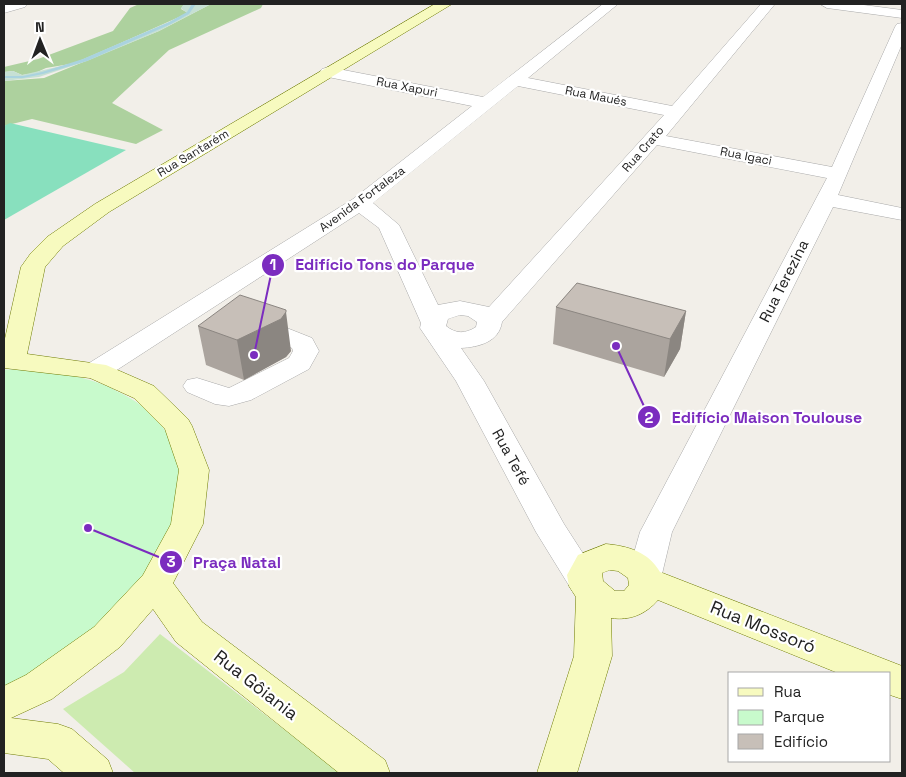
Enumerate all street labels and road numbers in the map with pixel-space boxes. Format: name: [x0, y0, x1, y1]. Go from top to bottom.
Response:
street label: Rua Xapuri: [375, 73, 439, 101]
street label: Rua Maués: [564, 82, 628, 110]
street label: Rua Crato: [619, 123, 667, 175]
street label: Rua Santarém: [154, 125, 232, 181]
street label: Rua Igaci: [719, 143, 773, 169]
street label: Avenida Fortaleza: [316, 162, 408, 236]
street label: Rua Terezina: [755, 236, 813, 325]
street label: Rua Tefé: [488, 425, 535, 488]
street label: Rua Mossoró: [707, 595, 819, 658]
street label: Rua Gôiania: [209, 644, 303, 725]

